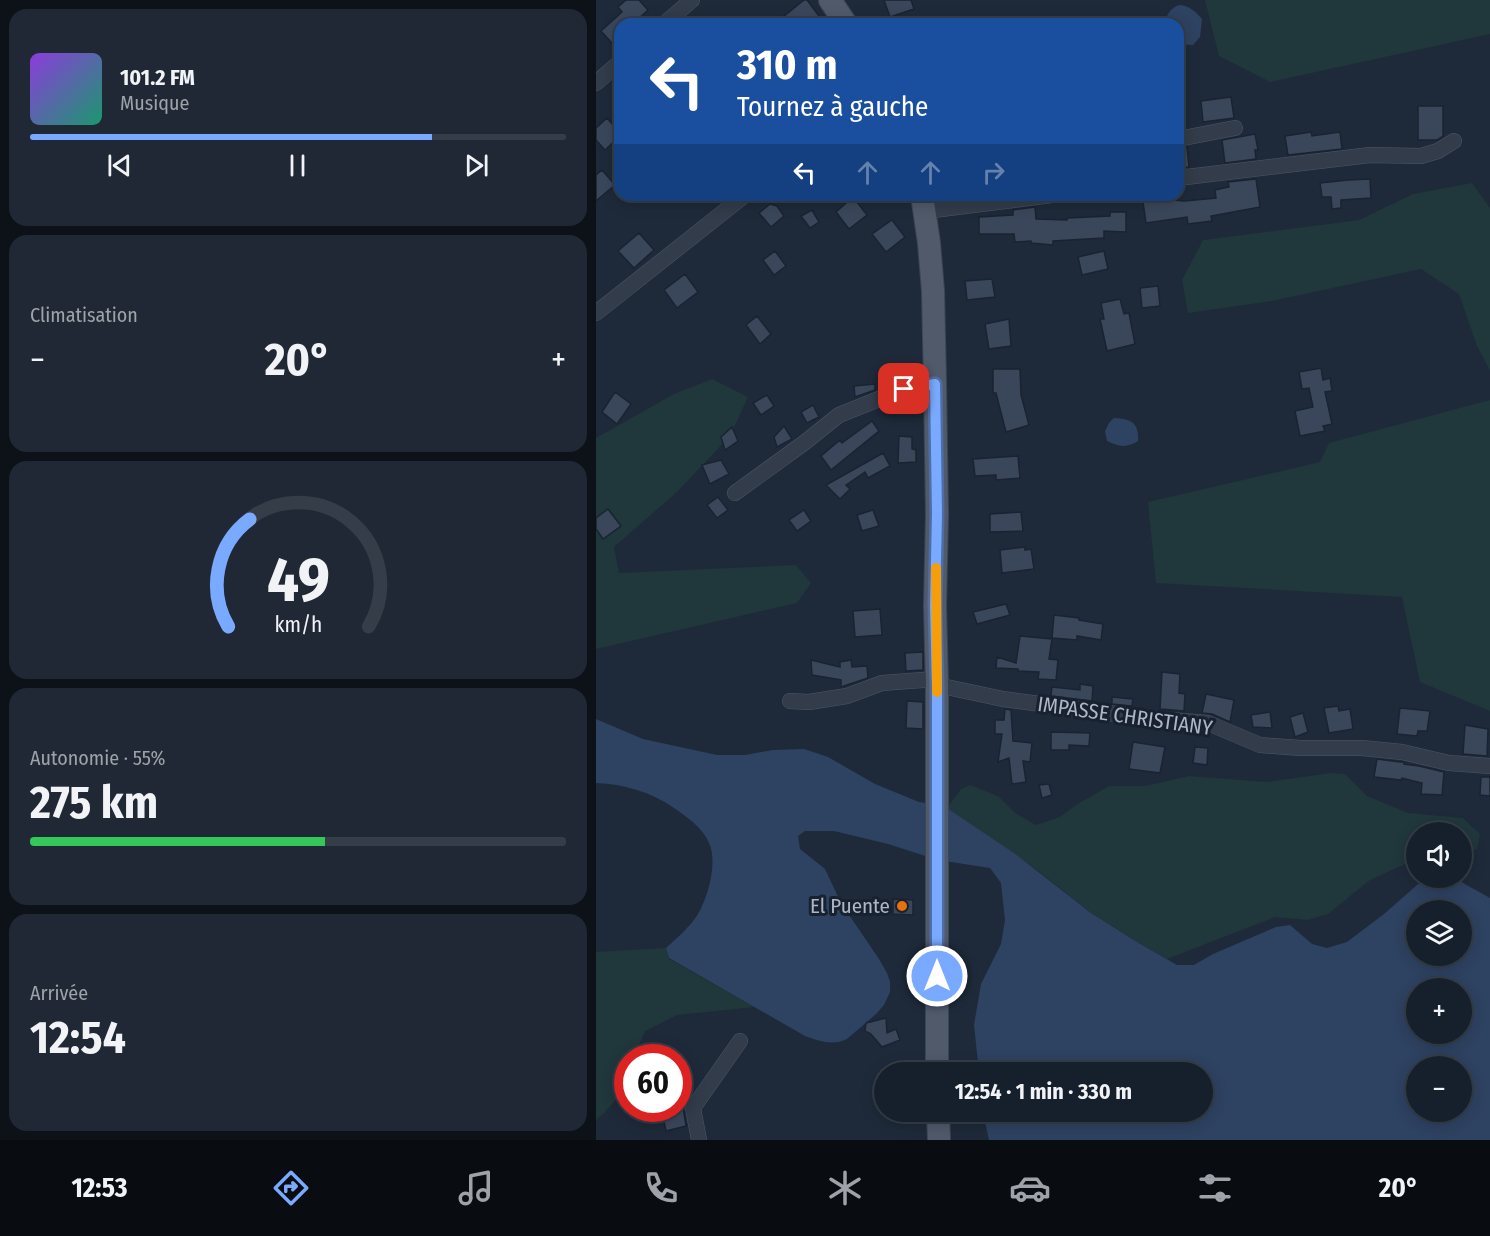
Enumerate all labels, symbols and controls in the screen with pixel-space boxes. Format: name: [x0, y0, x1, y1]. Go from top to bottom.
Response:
text: 310 m: [737, 40, 838, 90]
icon: left: [638, 42, 716, 120]
text: 101.2 FM: [120, 64, 195, 91]
text: Musique: [120, 91, 189, 115]
text: Tournez à gauche: [737, 91, 928, 123]
icon: previous: [103, 149, 136, 182]
icon: pause: [281, 149, 314, 182]
icon: next: [460, 149, 493, 182]
icon: left: [788, 156, 821, 189]
icon: ahead: [851, 156, 884, 189]
icon: ahead: [914, 156, 947, 189]
icon: right: [977, 156, 1010, 189]
text: Climatisation: [30, 303, 138, 327]
text: 20°: [265, 333, 331, 387]
text: −: [30, 340, 45, 380]
text: +: [551, 340, 566, 380]
pin: [878, 363, 929, 414]
icon: arrive: [887, 372, 920, 405]
text: 49: [266, 543, 330, 618]
text: km/h: [274, 612, 322, 638]
street label: IMPASSE CHRISTIANY: [1036, 691, 1215, 741]
text: Autonomie · 55%: [30, 746, 166, 770]
text: 275 km: [30, 776, 158, 830]
map controls: [1406, 822, 1472, 1122]
button: sound: [1406, 822, 1472, 888]
place label: El Puente: [810, 893, 890, 919]
marker: El Puente: [895, 899, 909, 913]
button: layers: [1406, 900, 1472, 966]
position arrow: [905, 944, 969, 1008]
button: +: [1406, 978, 1472, 1044]
text: Arrivée: [30, 981, 88, 1005]
text: 12:54: [30, 1011, 126, 1065]
speed limit sign: 60: [614, 1044, 692, 1122]
button: −: [1406, 1056, 1472, 1122]
text: 12:54 · 1 min · 330 m: [955, 1078, 1132, 1105]
icon: directions: [270, 1167, 312, 1209]
icon: music: [455, 1167, 497, 1209]
icon: phone: [640, 1167, 682, 1209]
icon: climate: [824, 1167, 866, 1209]
icon: car: [1009, 1167, 1051, 1209]
icon: filters: [1194, 1167, 1236, 1209]
text: 12:53: [71, 1172, 127, 1204]
text: 20°: [1379, 1172, 1419, 1204]

